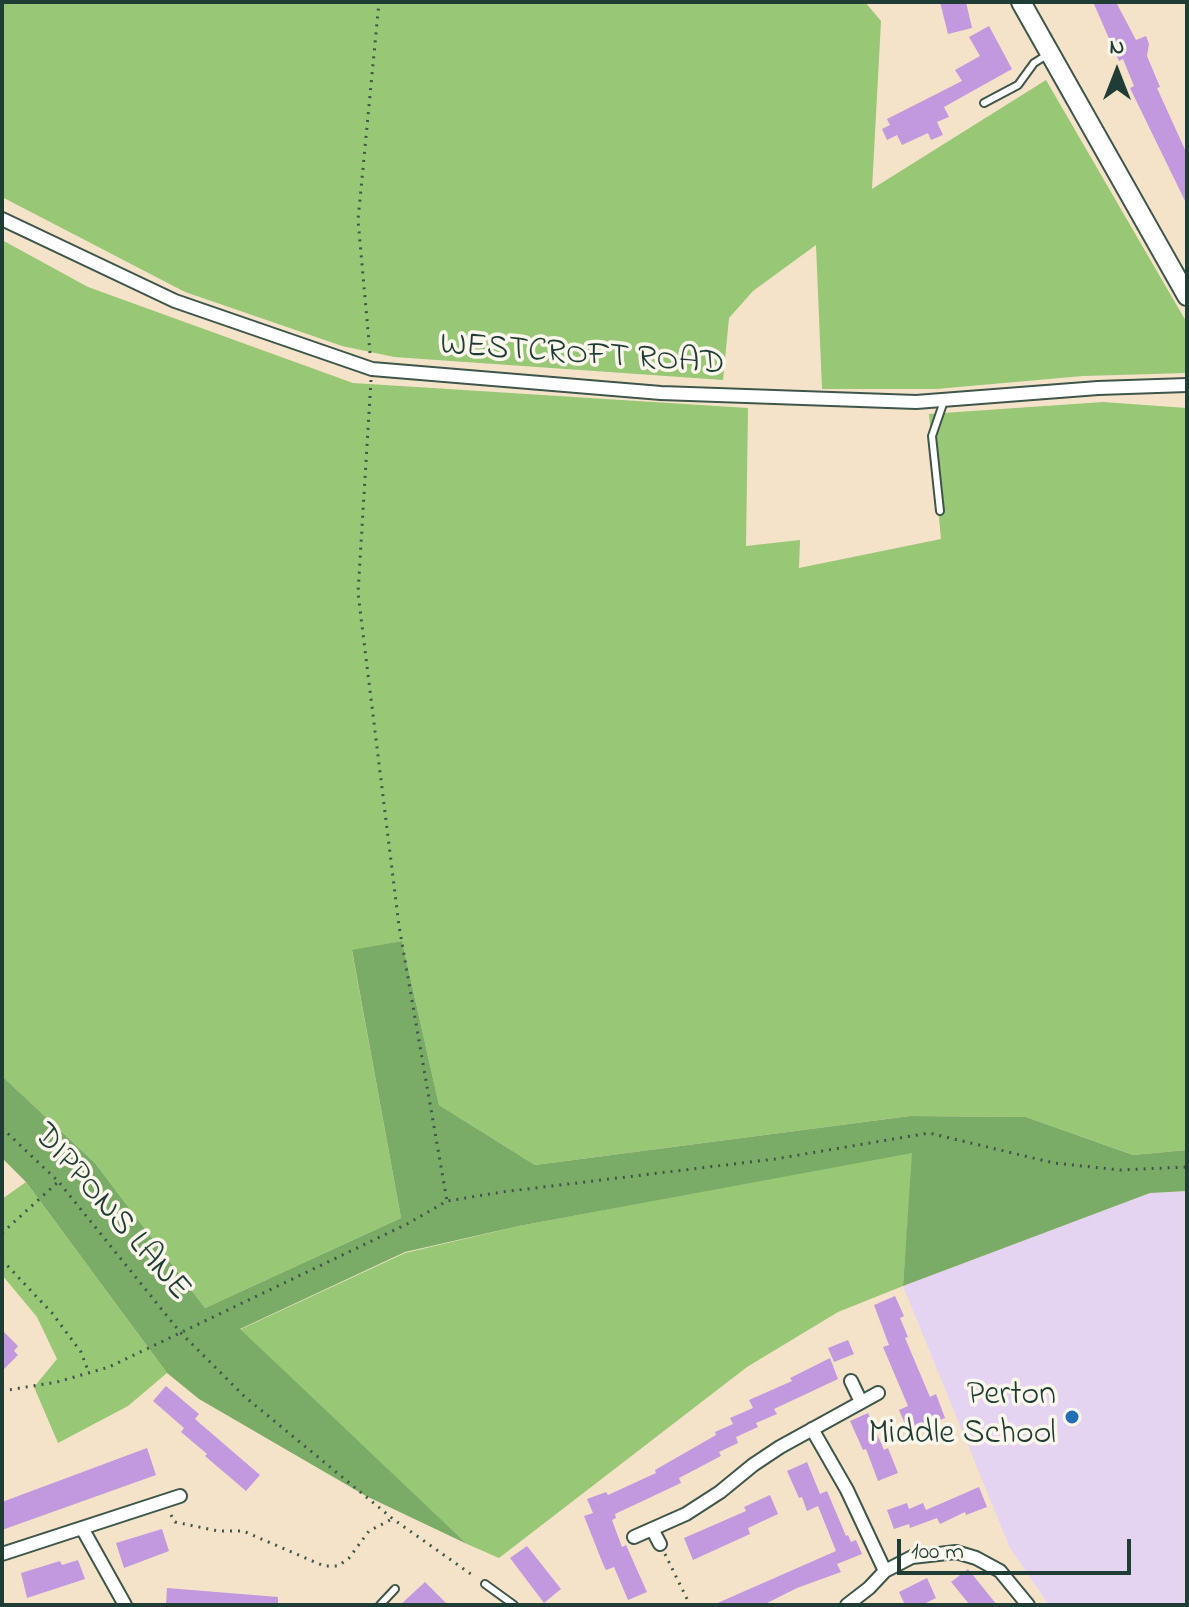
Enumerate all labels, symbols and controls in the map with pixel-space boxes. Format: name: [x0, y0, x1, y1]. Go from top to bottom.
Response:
north arrow: [1077, 32, 1157, 112]
text: N: [1110, 32, 1124, 64]
street label: WESTCROFT ROAD: [438, 327, 726, 387]
street label: DIPPONS LANE: [22, 1117, 198, 1311]
place label: Perton Middle School: [868, 1377, 1056, 1456]
marker: Perton Middle School: [1063, 1408, 1081, 1426]
scale bar: [901, 1523, 1135, 1573]
text: 100 m: [911, 1535, 964, 1570]

